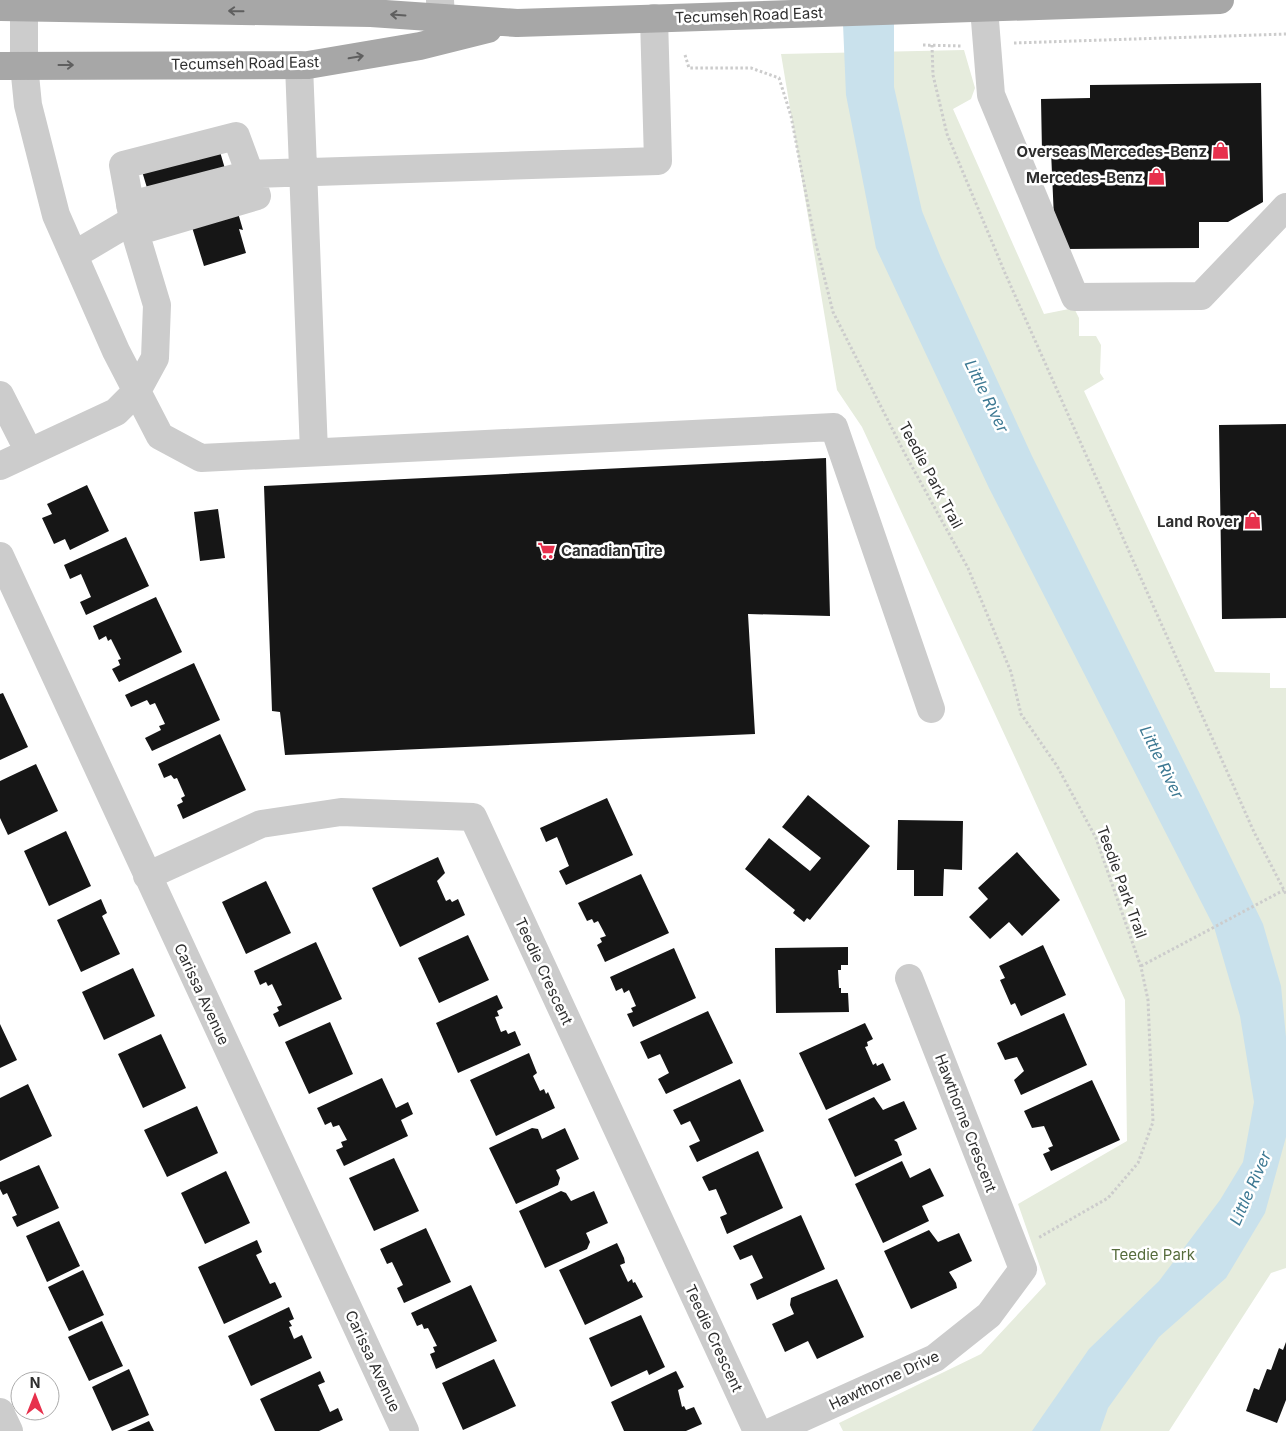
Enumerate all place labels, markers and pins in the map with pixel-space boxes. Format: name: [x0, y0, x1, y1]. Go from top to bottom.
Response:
shop icon: Overseas Mercedes-Benz: [1211, 141, 1231, 161]
place label: Overseas Mercedes-Benz: [1017, 142, 1207, 161]
shop icon: Mercedes-Benz: [1147, 167, 1167, 187]
place label: Mercedes-Benz: [1026, 168, 1143, 187]
shop icon: Land Rover: [1243, 511, 1263, 531]
place label: Land Rover: [1157, 512, 1239, 531]
supermarket icon: Canadian Tire: [537, 540, 557, 560]
place label: Canadian Tire: [561, 541, 663, 560]

